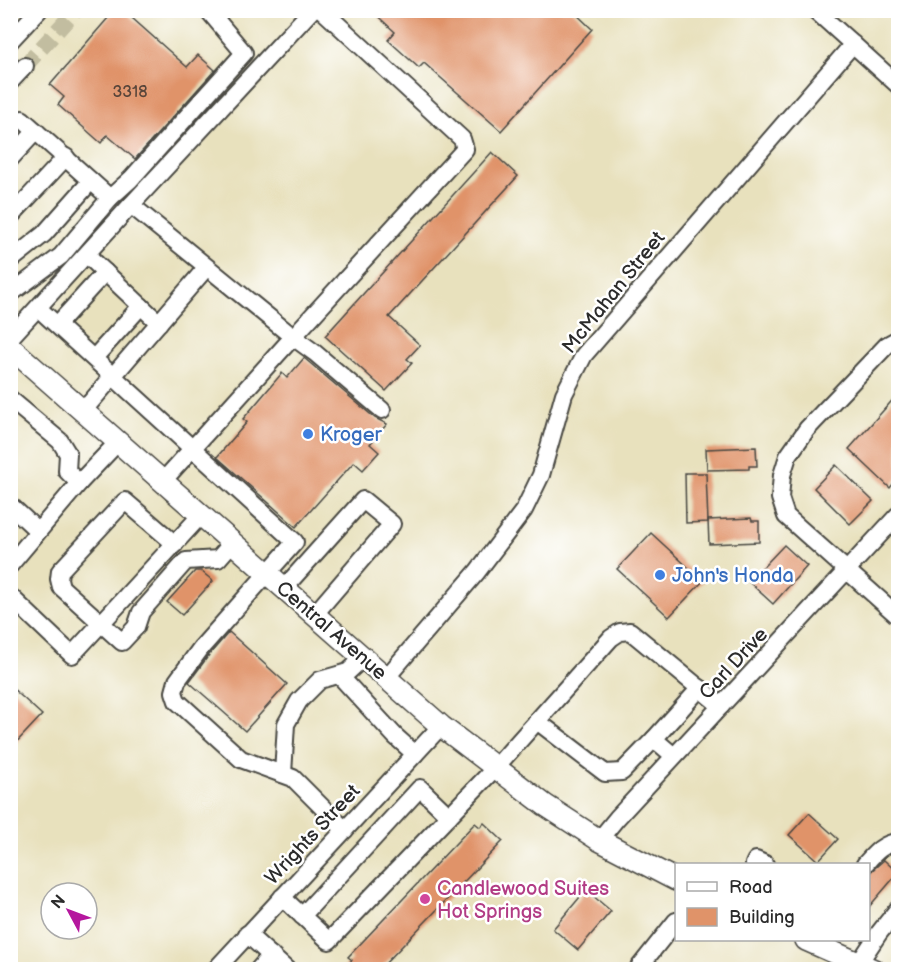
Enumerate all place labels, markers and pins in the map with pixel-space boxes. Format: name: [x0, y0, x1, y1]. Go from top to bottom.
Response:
place label: Kroger: [320, 423, 383, 447]
marker: Kroger: [301, 427, 315, 441]
place label: John's Honda: [672, 564, 794, 588]
marker: John's Honda: [653, 568, 667, 582]
place label: Candlewood Suites Hot Springs: [437, 877, 609, 924]
marker: Candlewood Suites Hot Springs: [418, 892, 432, 906]

